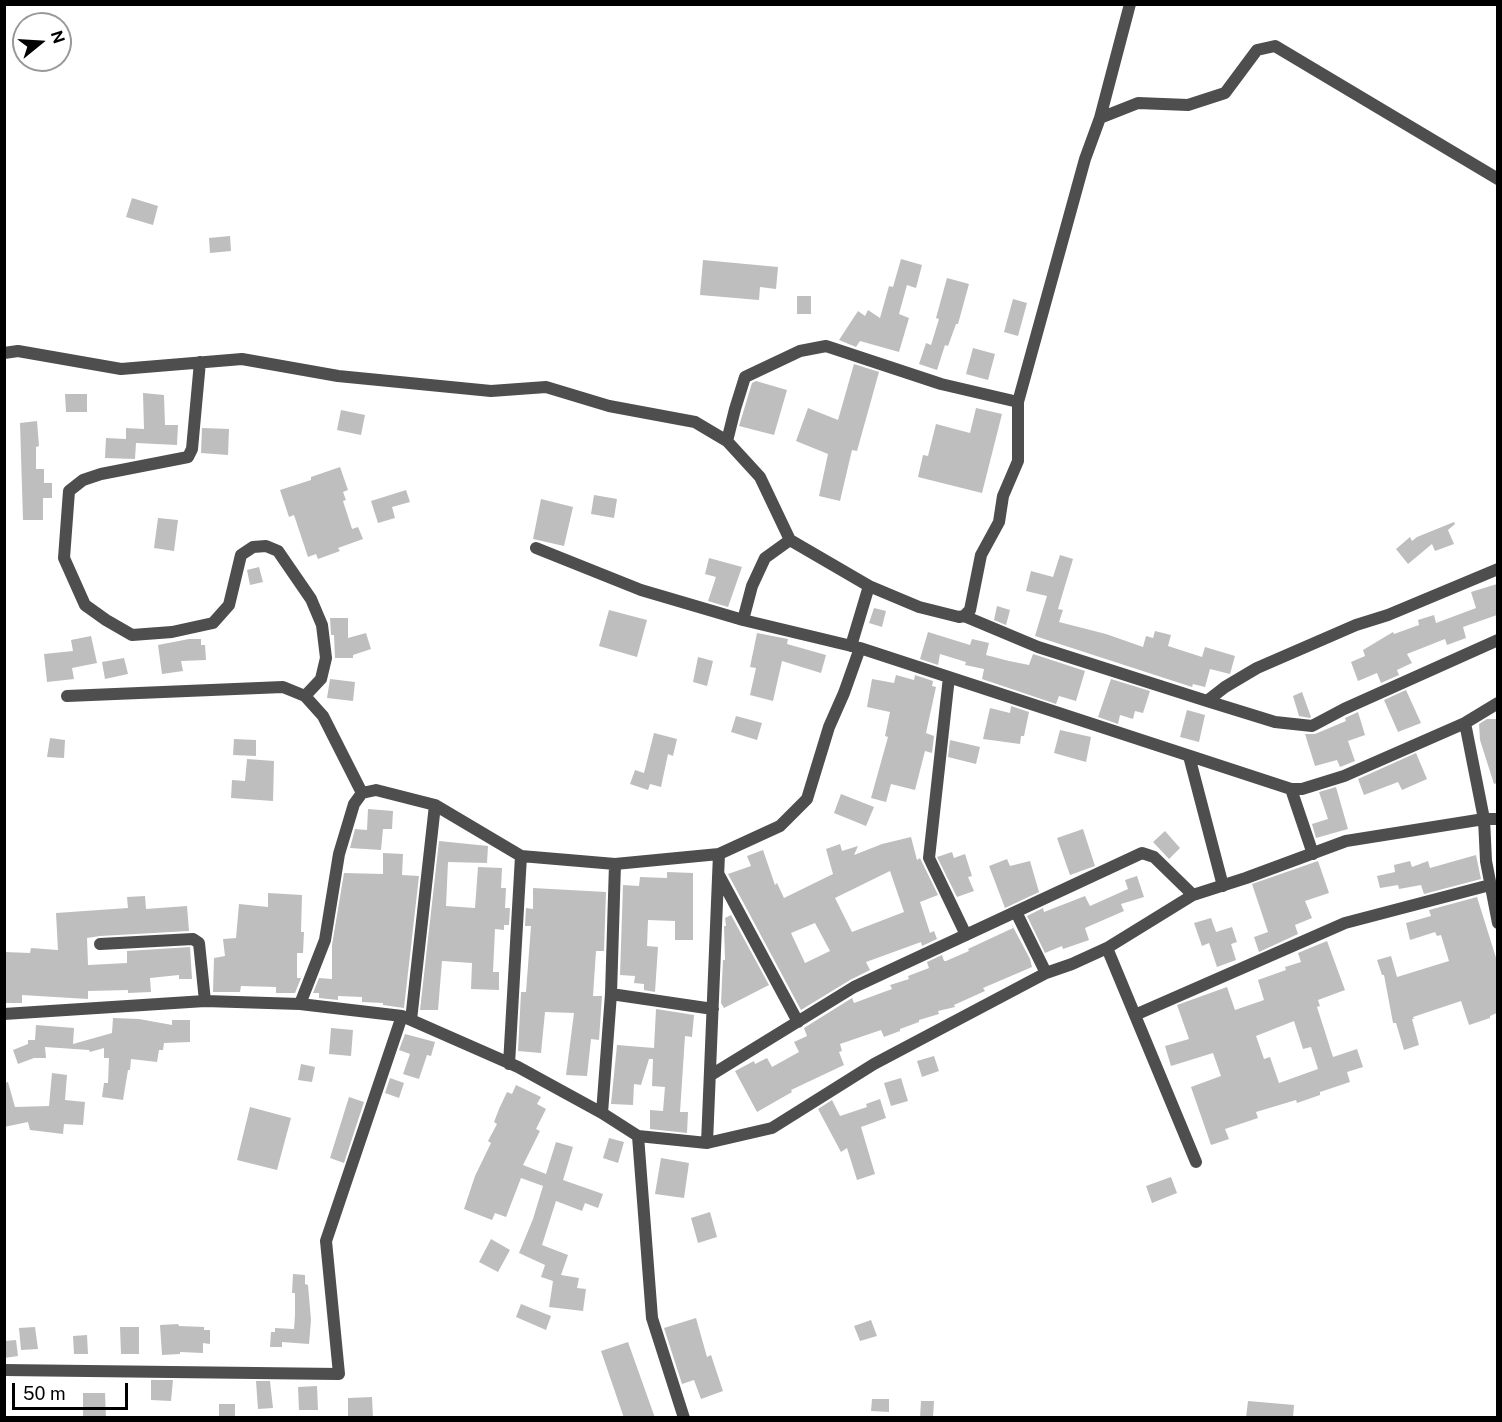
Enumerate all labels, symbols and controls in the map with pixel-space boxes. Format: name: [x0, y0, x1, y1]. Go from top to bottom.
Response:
north arrow: [12, 12, 72, 72]
text: N: [47, 28, 69, 46]
scale bar: [15, 1371, 130, 1409]
text: 50 m: [23, 1383, 66, 1404]

